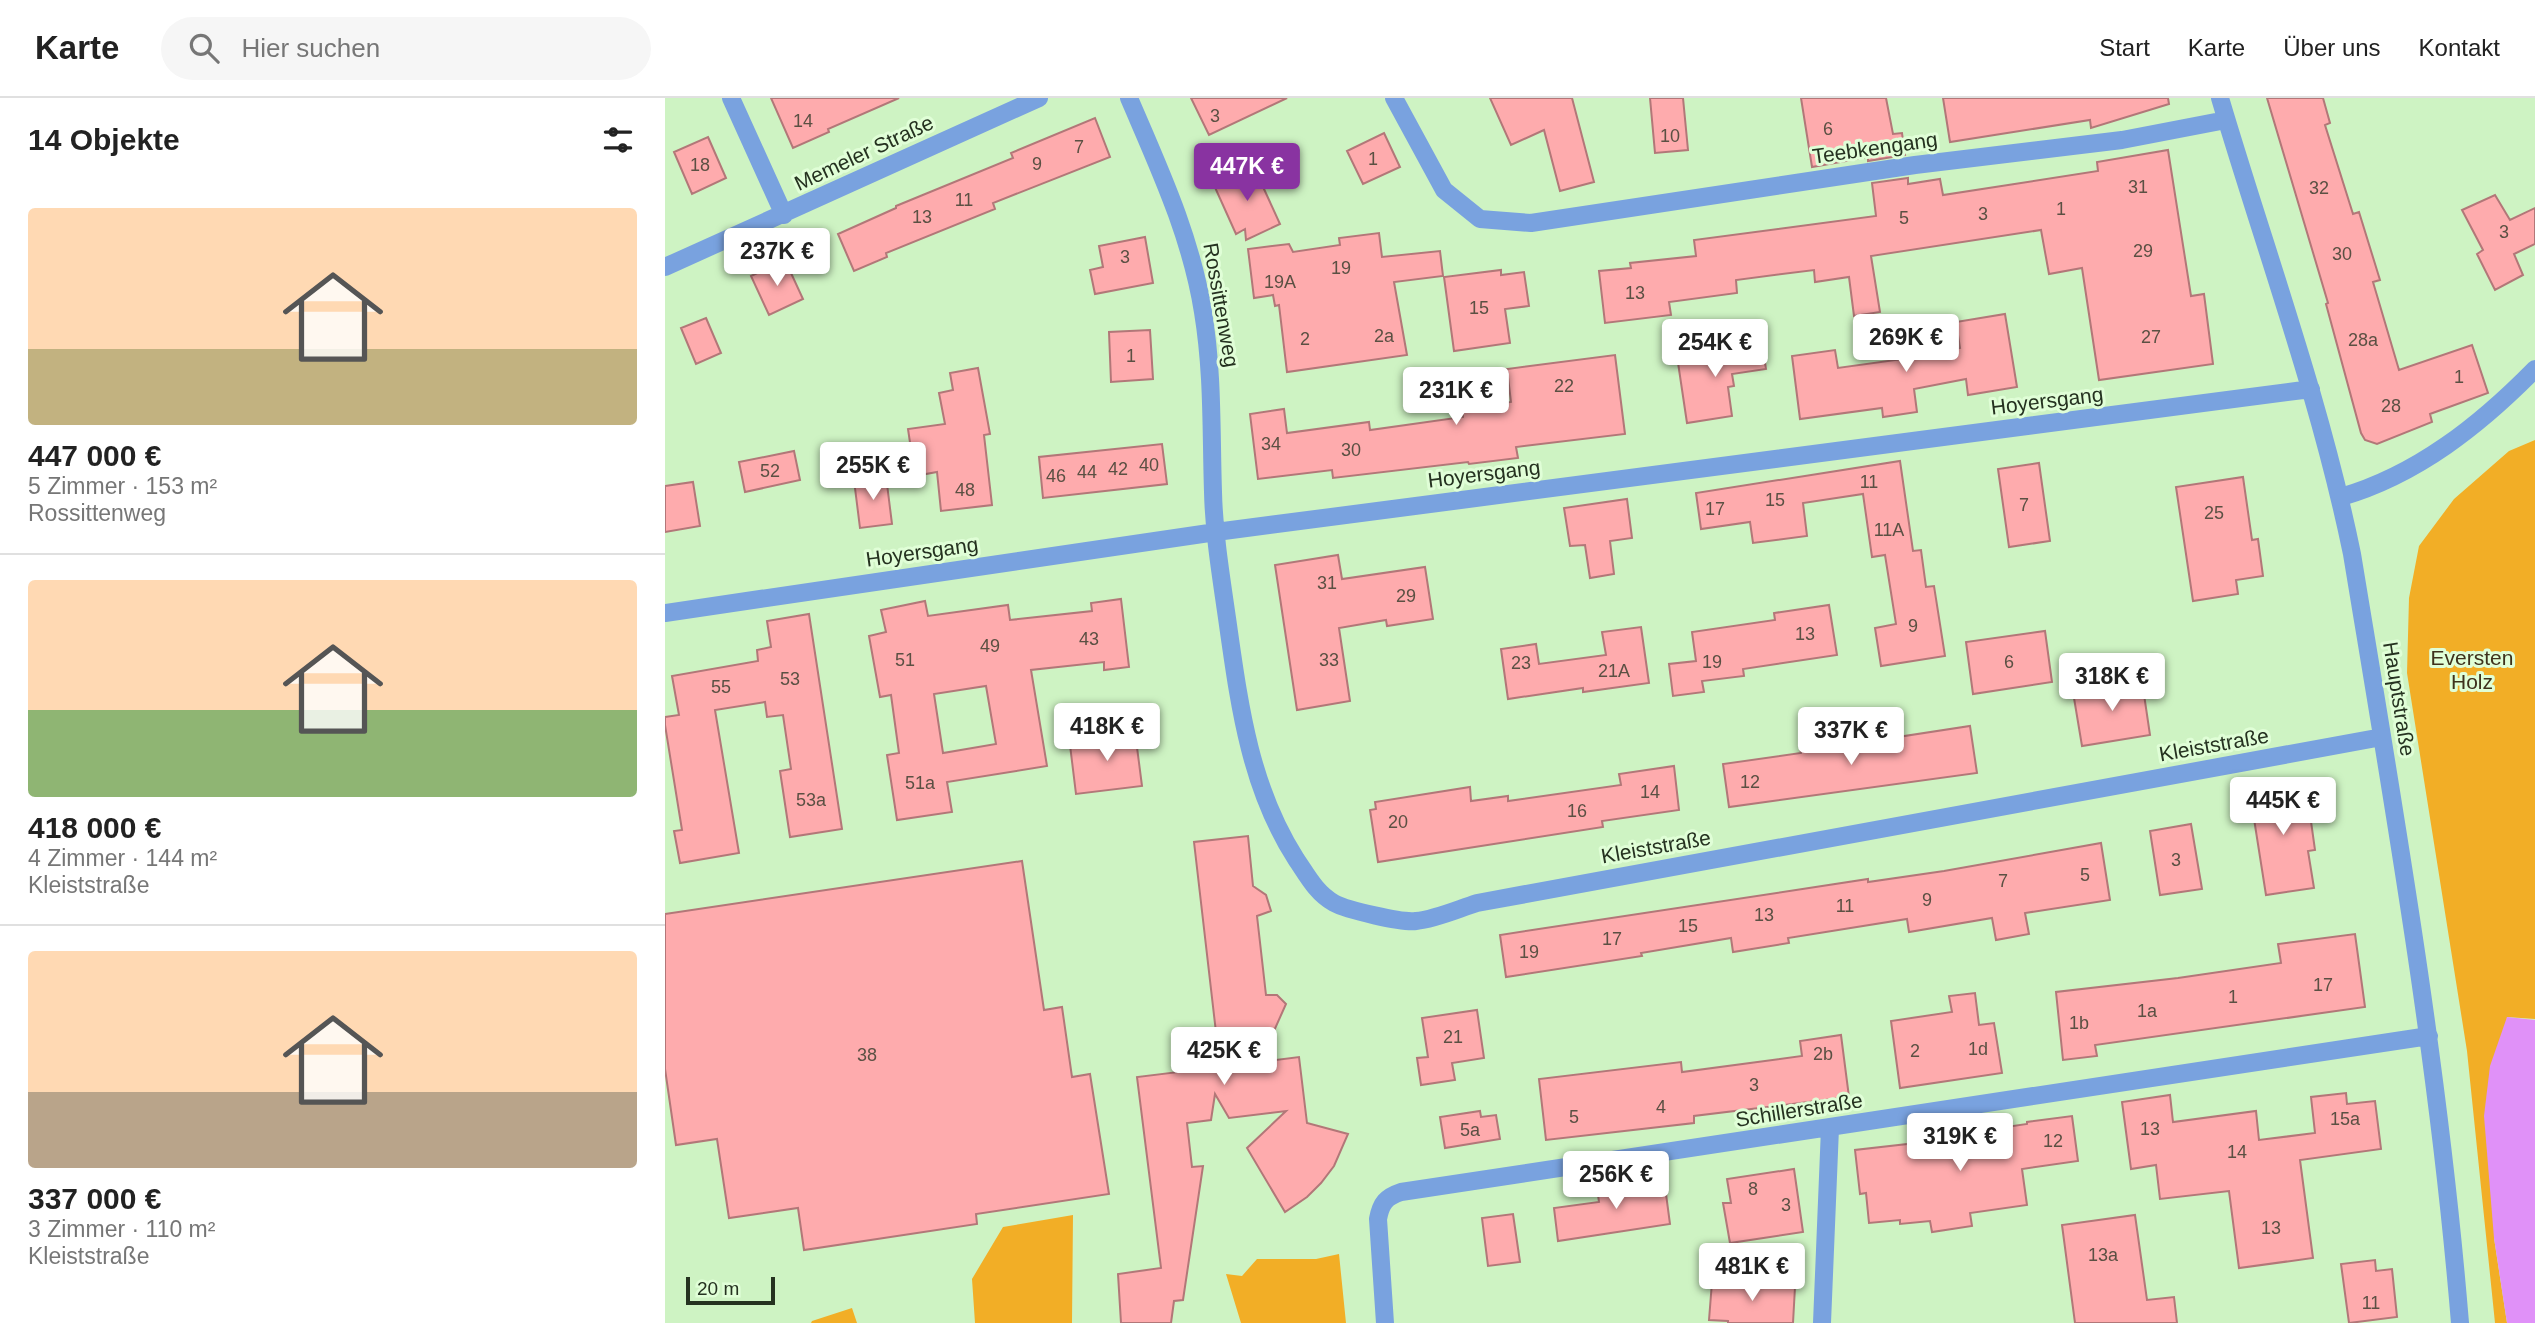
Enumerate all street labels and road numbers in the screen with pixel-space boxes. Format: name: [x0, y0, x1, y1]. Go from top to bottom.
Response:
street label: Memeler Straße: [791, 110, 937, 195]
street label: Teebkengang: [1811, 127, 1939, 168]
street label: Rossittenweg: [1199, 241, 1244, 369]
street label: Hoyersgang: [1989, 382, 2105, 419]
street label: Hoyersgang: [1426, 455, 1542, 492]
street label: Hoyersgang: [864, 532, 980, 571]
street label: Hauptstraße: [2379, 640, 2420, 758]
street label: Kleiststraße: [2157, 724, 2271, 765]
street label: Kleiststraße: [1599, 826, 1713, 867]
street label: Schillerstraße: [1734, 1088, 1864, 1131]

